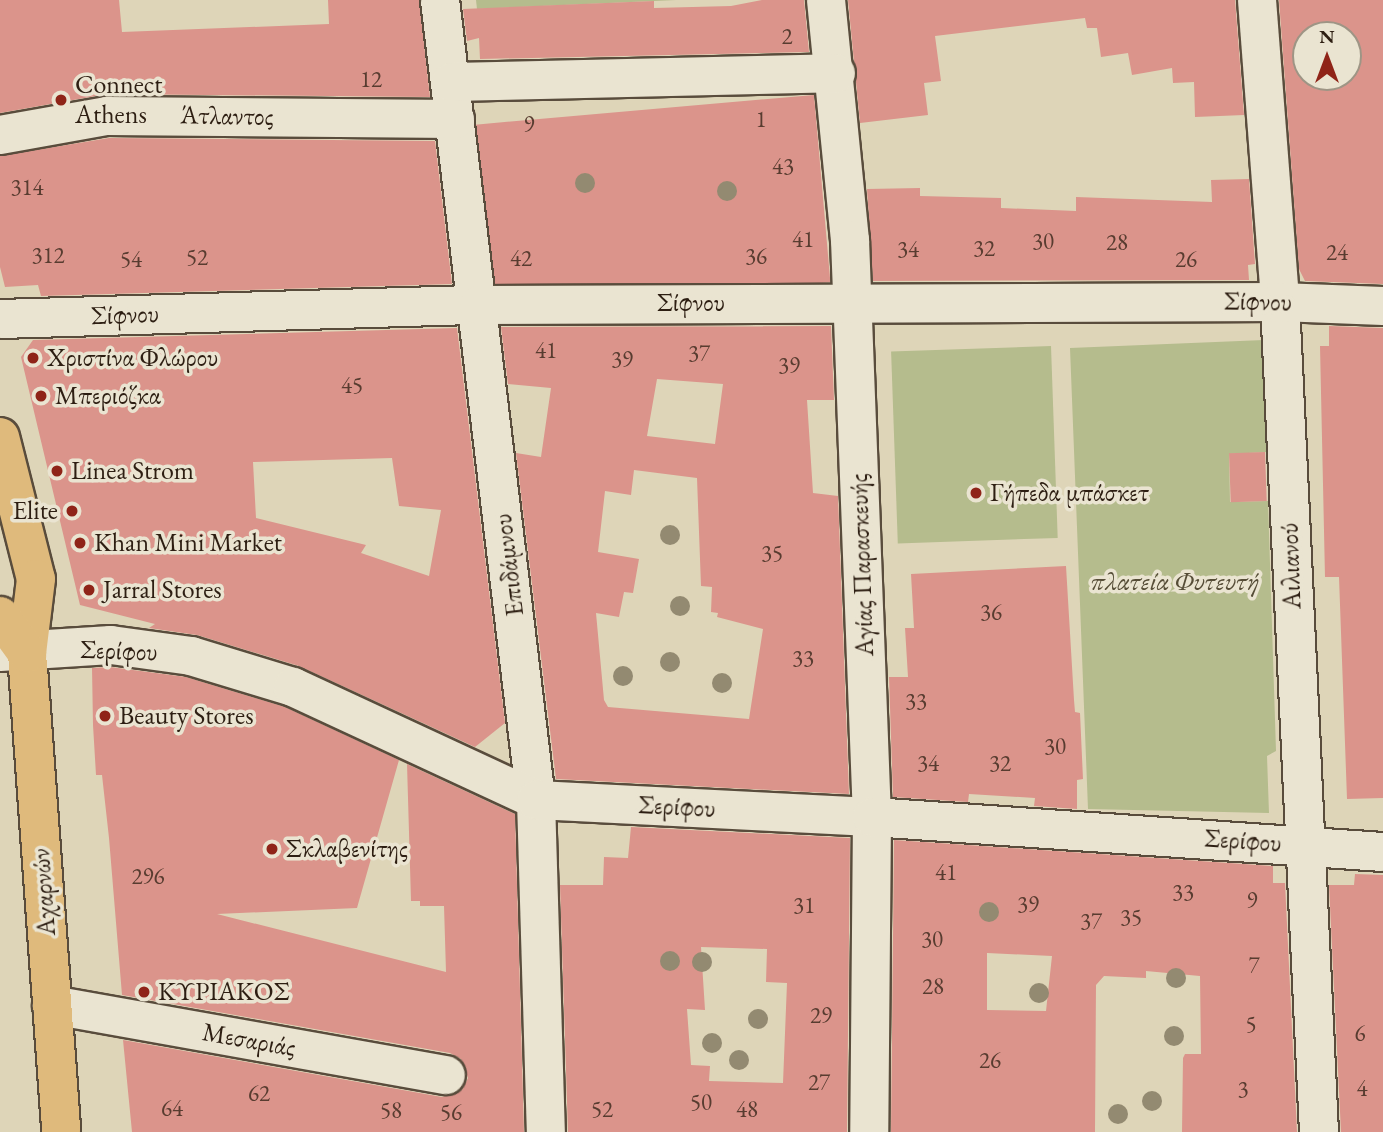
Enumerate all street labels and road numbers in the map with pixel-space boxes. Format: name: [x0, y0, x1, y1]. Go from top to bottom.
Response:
street label: Άτλαντος: [180, 100, 274, 132]
street label: Σίφνου: [1224, 286, 1292, 318]
street label: Σίφνου: [657, 287, 725, 319]
street label: Σίφνου: [90, 298, 160, 332]
street label: Αγίας Παρασκευής: [843, 473, 881, 657]
street label: Επιδάμνου: [487, 512, 531, 618]
street label: Αιλιανού: [1274, 522, 1308, 610]
street label: Σερίφου: [80, 634, 158, 668]
street label: Σερίφου: [638, 789, 716, 825]
street label: Σερίφου: [1203, 823, 1283, 859]
street label: Αχαρνών: [25, 847, 63, 937]
street label: Μεσαριάς: [200, 1016, 298, 1064]

